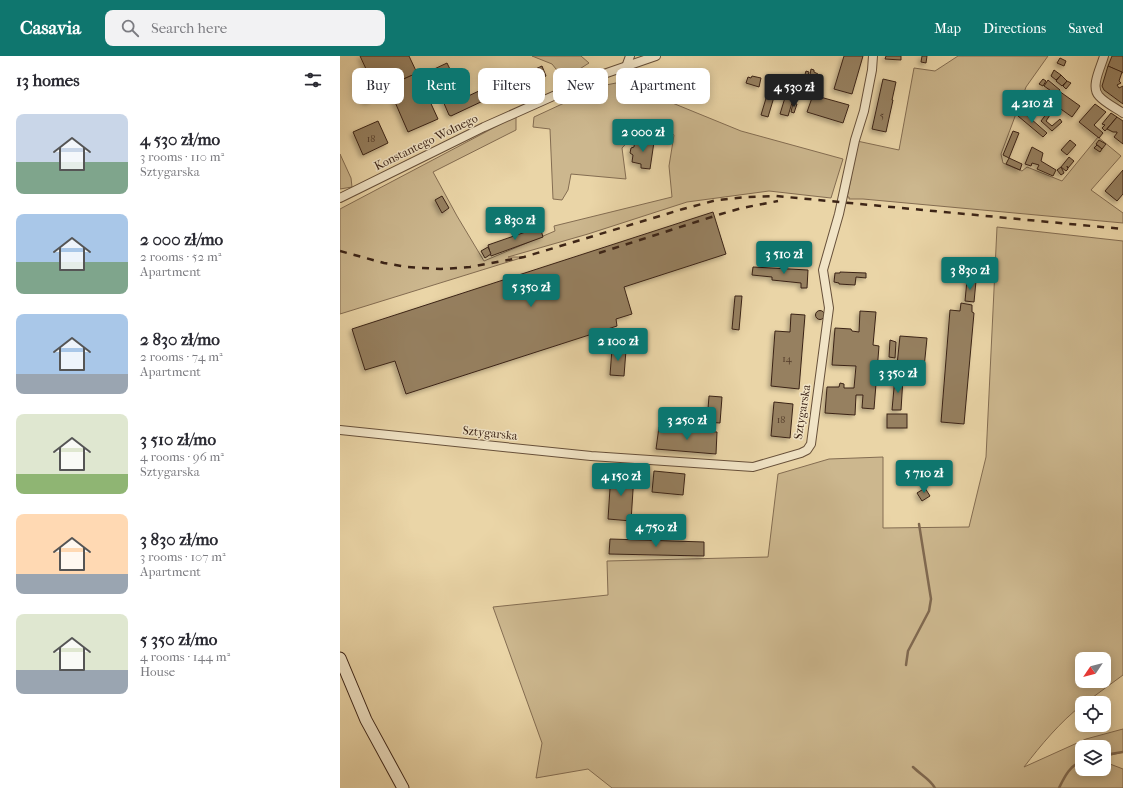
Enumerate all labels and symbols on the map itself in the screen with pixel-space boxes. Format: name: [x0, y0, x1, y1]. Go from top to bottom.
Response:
pin: 4 530 zł: [753, 74, 835, 108]
pin: 4 210 zł: [991, 90, 1073, 124]
house number: 5: [880, 110, 884, 122]
street label: Konstantego Wolnego: [372, 111, 480, 173]
pin: 2 000 zł: [602, 119, 684, 153]
house number: 18: [367, 133, 375, 145]
pin: 2 830 zł: [474, 207, 556, 241]
pin: 3 510 zł: [743, 241, 825, 275]
pin: 3 830 zł: [929, 257, 1011, 291]
pin: 5 350 zł: [490, 274, 572, 308]
pin: 2 100 zł: [577, 328, 659, 362]
house number: 14: [782, 353, 793, 365]
pin: 3 350 zł: [857, 360, 939, 394]
street label: Sztygarska: [791, 383, 813, 440]
pin: 3 250 zł: [646, 407, 728, 441]
house number: 18: [777, 414, 785, 426]
street label: Sztygarska: [462, 423, 519, 443]
pin: 5 710 zł: [883, 460, 965, 494]
pin: 4 150 zł: [580, 463, 662, 497]
pin: 4 750 zł: [615, 514, 697, 548]
north arrow: [1075, 652, 1111, 688]

